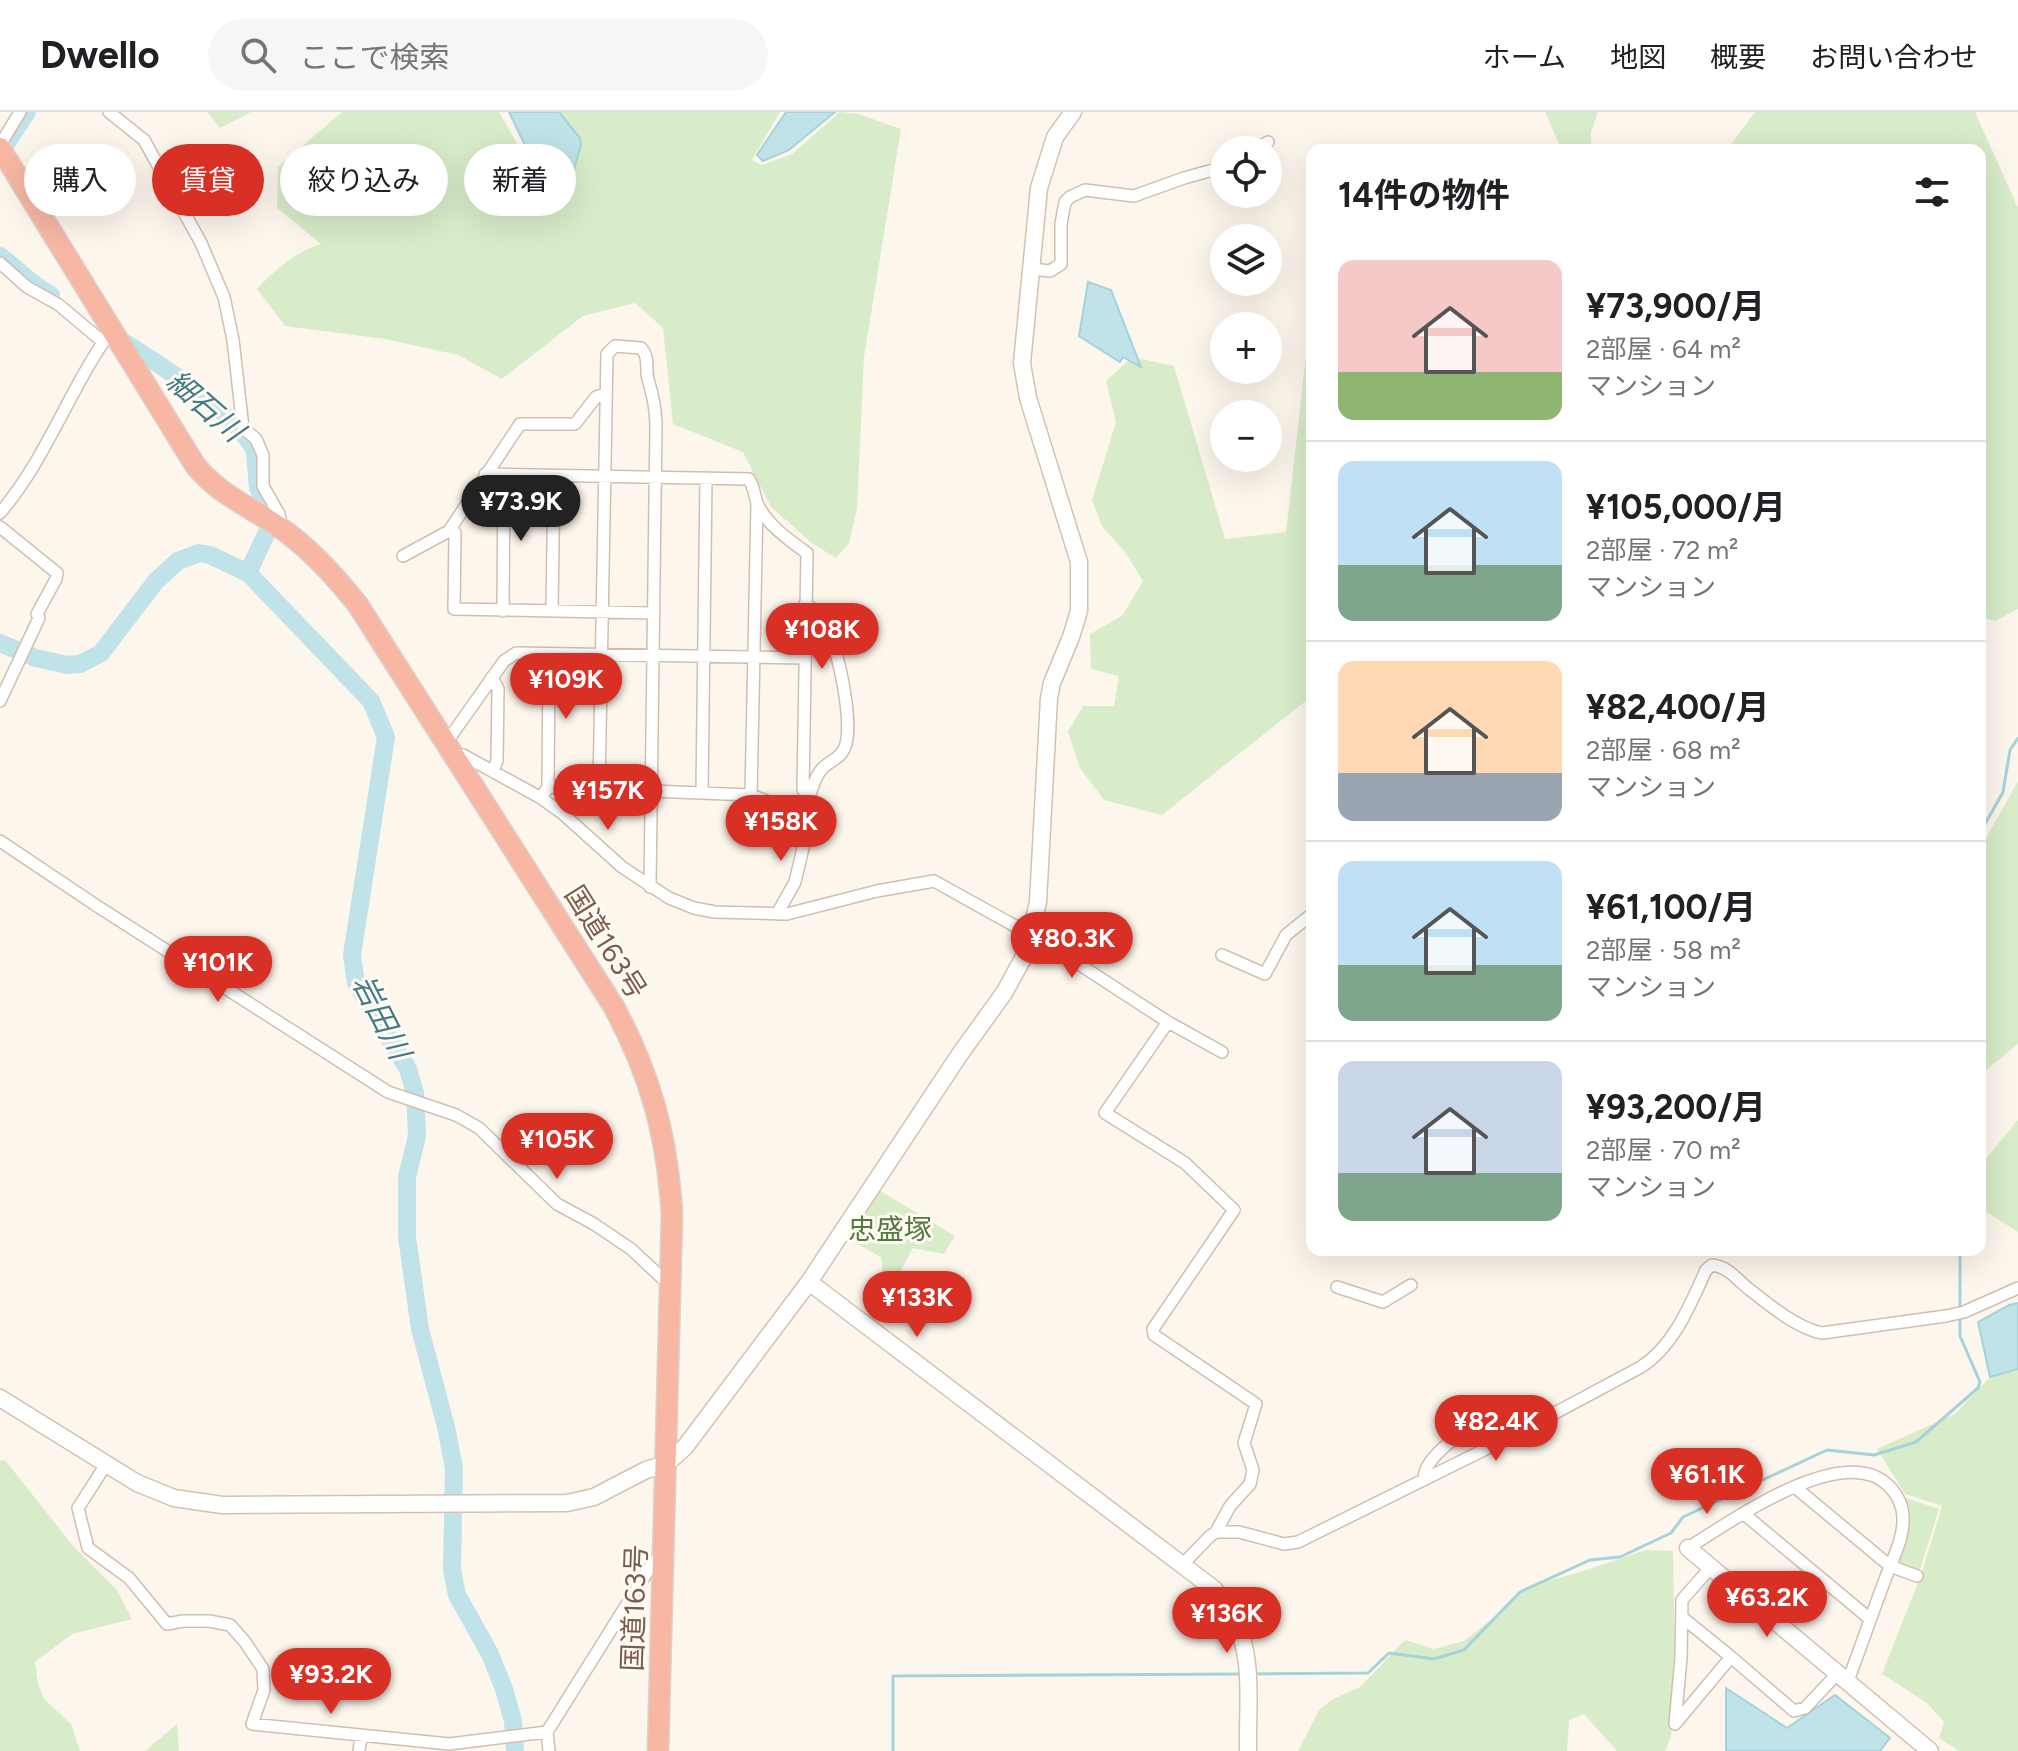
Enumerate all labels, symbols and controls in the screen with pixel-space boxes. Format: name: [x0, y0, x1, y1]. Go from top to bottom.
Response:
search box: [208, 19, 768, 91]
text: Dwello: [40, 32, 160, 78]
icon: search: [236, 33, 280, 77]
text: ここで検索: [300, 39, 450, 76]
text: ホーム: [1483, 40, 1566, 74]
text: 地図: [1610, 40, 1666, 74]
text: 概要: [1710, 40, 1766, 74]
text: お問い合わせ: [1810, 40, 1978, 74]
map controls: [1210, 136, 1282, 472]
button: locate: [1210, 136, 1282, 208]
chip: 購入: [24, 144, 136, 216]
chip: 賃貸: [152, 144, 264, 216]
chip: 絞り込み: [280, 144, 448, 216]
chip: 新着: [464, 144, 576, 216]
icon: filters: [1910, 170, 1954, 214]
text: 14件の物件: [1338, 175, 1510, 216]
button: layers: [1210, 224, 1282, 296]
text: ¥73,900/月: [1586, 286, 1765, 327]
icon: home: [1402, 292, 1498, 388]
button: +: [1210, 312, 1282, 384]
text: 2部屋 · 64 m²: [1586, 333, 1741, 365]
water label: 細石川: [159, 362, 254, 451]
text: マンション: [1586, 370, 1716, 402]
button: −: [1210, 400, 1282, 472]
pin: ¥73.9K: [456, 475, 586, 543]
text: ¥73.9K: [479, 485, 563, 517]
text: ¥105,000/月: [1586, 487, 1786, 528]
icon: home: [1402, 493, 1498, 589]
text: 2部屋 · 72 m²: [1586, 534, 1738, 566]
text: マンション: [1586, 571, 1716, 603]
pin: ¥108K: [766, 603, 878, 671]
text: ¥108K: [784, 613, 860, 645]
pin: ¥109K: [510, 653, 622, 721]
text: ¥109K: [528, 663, 604, 695]
text: ¥82,400/月: [1586, 687, 1770, 728]
icon: home: [1402, 693, 1498, 789]
text: 2部屋 · 68 m²: [1586, 734, 1741, 766]
pin: ¥157K: [552, 764, 664, 832]
text: マンション: [1586, 771, 1716, 803]
text: ¥157K: [571, 774, 645, 806]
pin: ¥158K: [725, 795, 837, 863]
text: ¥158K: [744, 805, 818, 837]
street label: 国道163号: [558, 879, 654, 1005]
text: ¥61,100/月: [1586, 887, 1756, 928]
icon: home: [1402, 893, 1498, 989]
pin: ¥80.3K: [1007, 912, 1137, 980]
text: ¥80.3K: [1029, 922, 1115, 954]
text: 2部屋 · 58 m²: [1586, 934, 1741, 966]
pin: ¥101K: [162, 936, 274, 1004]
text: ¥101K: [182, 946, 254, 978]
water label: 岩田川: [345, 968, 420, 1068]
text: マンション: [1586, 971, 1716, 1003]
text: ¥93,200/月: [1586, 1087, 1766, 1128]
icon: home: [1402, 1093, 1498, 1189]
pin: ¥105K: [501, 1113, 613, 1181]
text: ¥105K: [519, 1123, 595, 1155]
text: 2部屋 · 70 m²: [1586, 1134, 1741, 1166]
text: マンション: [1586, 1171, 1716, 1203]
park label: 忠盛塚: [848, 1212, 932, 1246]
pin: ¥133K: [861, 1271, 973, 1339]
text: ¥133K: [881, 1281, 953, 1313]
pin: ¥82.4K: [1431, 1395, 1561, 1463]
text: ¥82.4K: [1453, 1405, 1539, 1437]
pin: ¥61.1K: [1642, 1448, 1772, 1516]
text: ¥61.1K: [1669, 1458, 1745, 1490]
street label: 国道163号: [615, 1544, 653, 1672]
pin: ¥63.2K: [1702, 1571, 1832, 1639]
text: ¥63.2K: [1725, 1581, 1809, 1613]
pin: ¥136K: [1171, 1587, 1283, 1655]
text: ¥136K: [1190, 1597, 1264, 1629]
pin: ¥93.2K: [266, 1648, 396, 1716]
text: ¥93.2K: [289, 1658, 373, 1690]

